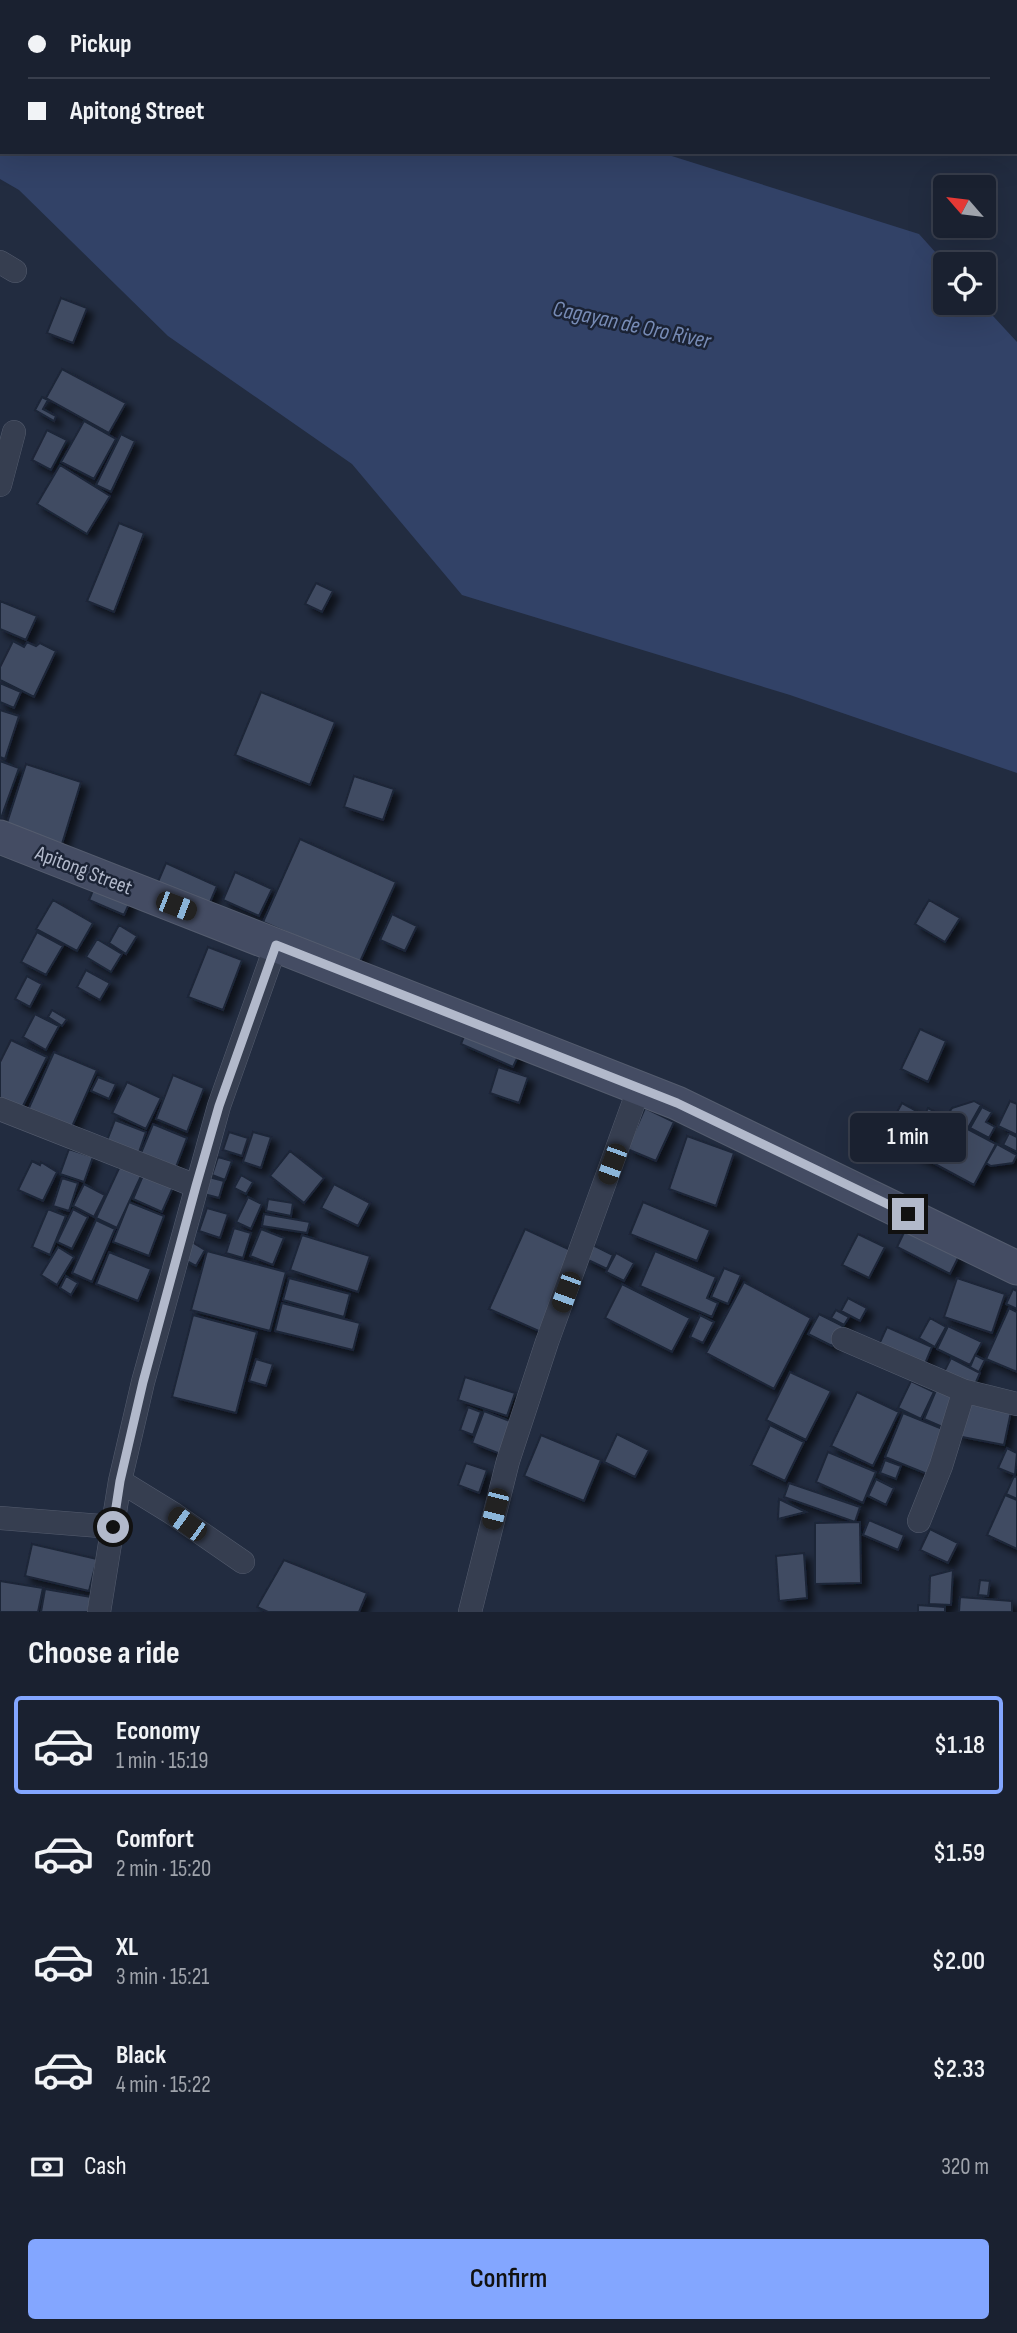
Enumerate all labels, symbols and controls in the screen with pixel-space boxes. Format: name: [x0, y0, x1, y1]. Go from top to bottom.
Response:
text: Pickup: [70, 29, 132, 60]
text: Apitong Street: [70, 96, 204, 127]
north arrow: [933, 175, 996, 238]
map controls: [933, 175, 996, 315]
button: locate: [933, 252, 996, 315]
water label: Cagayan de Oro River: [550, 295, 715, 356]
street label: Apitong Street: [31, 840, 136, 900]
car: [153, 889, 200, 923]
callout: 1 min: [850, 1112, 966, 1162]
text: 1 min: [887, 1123, 929, 1151]
car: [595, 1141, 630, 1187]
route end: [892, 1198, 924, 1230]
car: [549, 1269, 584, 1315]
car: [480, 1486, 511, 1532]
car: [164, 1503, 211, 1545]
route start: [97, 1511, 129, 1543]
text: Choose a ride: [28, 1634, 180, 1673]
icon: car: [32, 1714, 95, 1777]
text: Economy: [116, 1716, 200, 1747]
text: $1.18: [934, 1730, 985, 1761]
text: 1 min · 15:19: [116, 1747, 208, 1775]
icon: car: [32, 1822, 95, 1885]
text: Comfort: [116, 1824, 194, 1855]
text: $1.59: [933, 1838, 985, 1869]
text: 2 min · 15:20: [116, 1855, 211, 1883]
icon: car: [32, 1930, 95, 1993]
text: XL: [116, 1932, 138, 1963]
text: $2.00: [932, 1946, 985, 1977]
text: 3 min · 15:21: [116, 1963, 209, 1991]
icon: car: [32, 2038, 95, 2101]
text: Black: [116, 2040, 166, 2071]
text: $2.33: [933, 2054, 985, 2085]
text: 4 min · 15:22: [116, 2071, 211, 2099]
icon: cash: [28, 2148, 66, 2186]
text: Cash: [84, 2151, 127, 2182]
text: 320 m: [941, 2153, 989, 2181]
button: Confirm: [28, 2239, 989, 2319]

